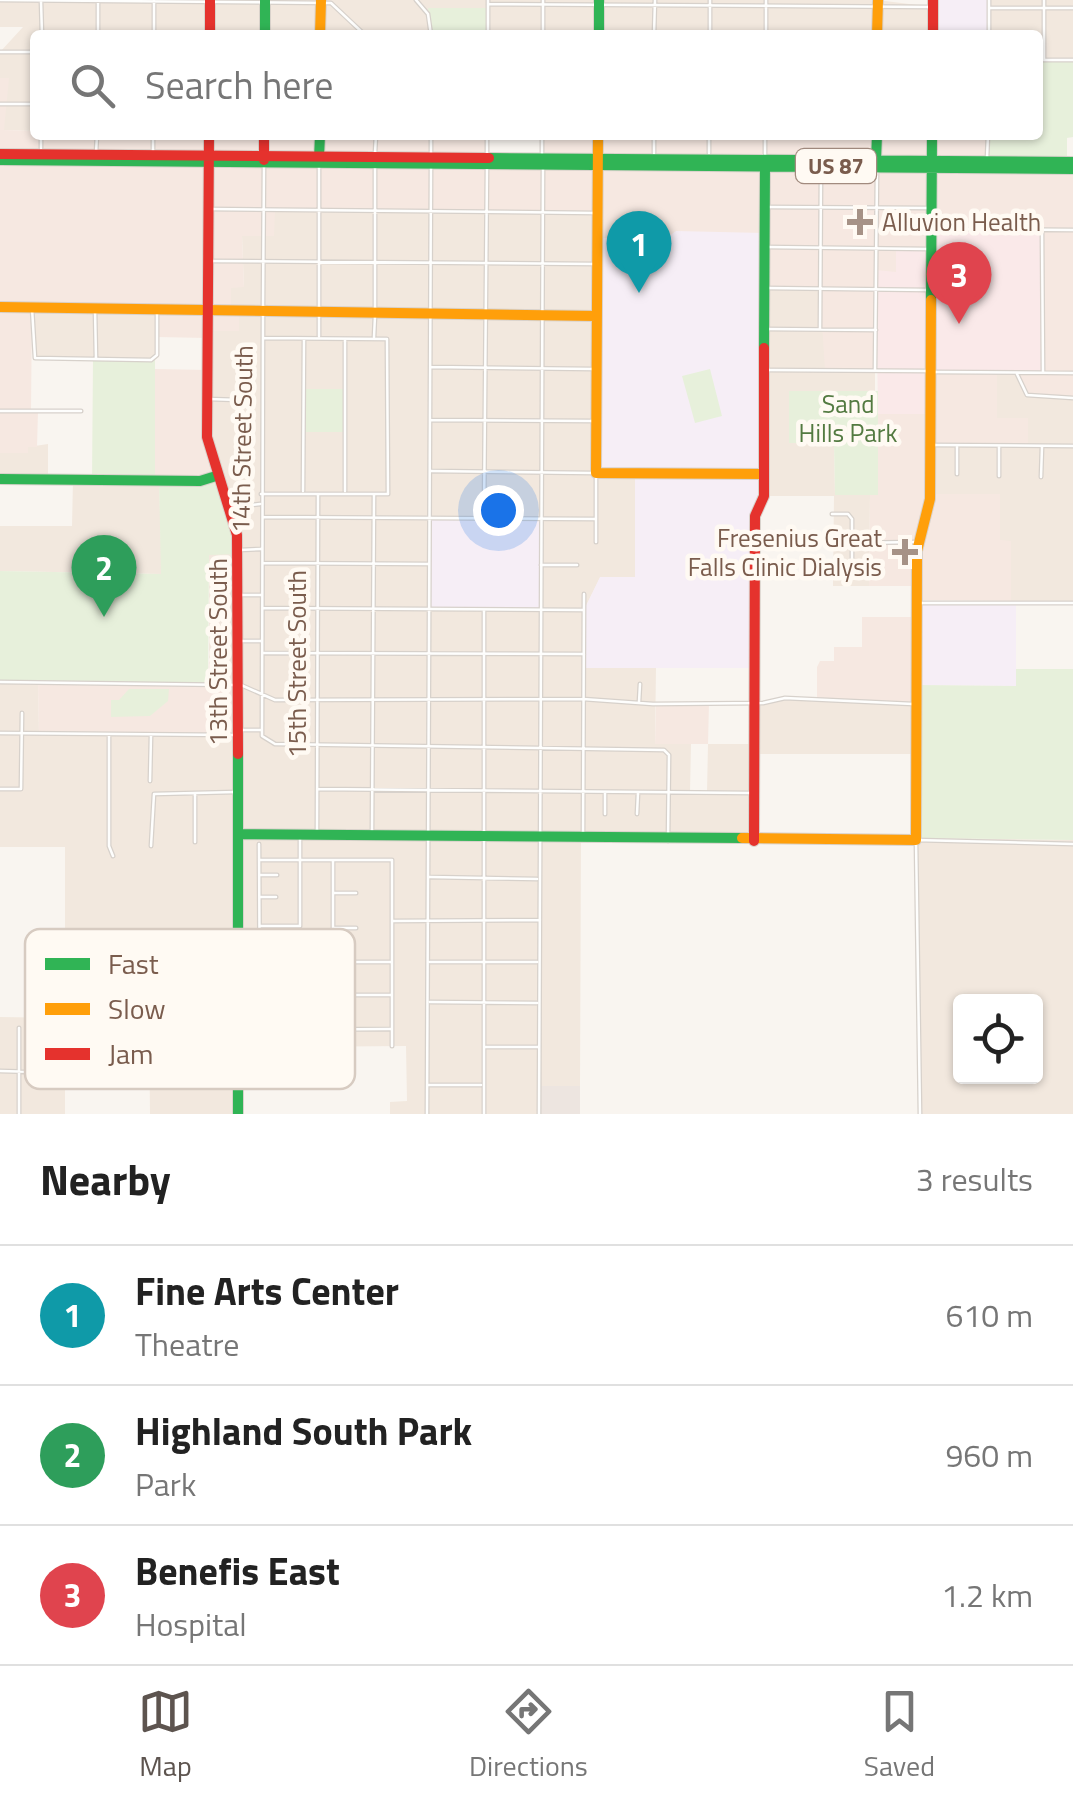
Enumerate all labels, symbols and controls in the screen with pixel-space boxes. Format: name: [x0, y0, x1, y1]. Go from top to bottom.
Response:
search box: [30, 30, 1043, 140]
text: Search here: [145, 56, 333, 114]
icon: search: [65, 58, 120, 113]
road number: US 87: [796, 149, 876, 183]
place label: Alluvion Health: [882, 203, 1041, 241]
marker: Alluvion Health: [847, 209, 873, 235]
pin: 1: [606, 210, 672, 293]
pin: 3: [926, 242, 992, 324]
street label: 14th Street South: [221, 345, 263, 533]
park label: Sand Hills Park: [799, 385, 897, 452]
your location: [473, 485, 524, 536]
place label: Fresenius Great Falls Clinic Dialysis: [688, 519, 882, 586]
pin: 2: [72, 534, 136, 617]
marker: Fresenius Great Falls Clinic Dialysis: [892, 539, 918, 565]
street label: 13th Street South: [199, 558, 237, 746]
street label: 15th Street South: [278, 570, 316, 758]
legend: [25, 929, 355, 1089]
text: Fast: [108, 942, 159, 985]
text: Slow: [108, 987, 166, 1030]
map controls: [953, 994, 1043, 1084]
button: locate: [953, 994, 1043, 1084]
text: Jam: [108, 1032, 154, 1075]
text: Nearby: [40, 1147, 171, 1211]
text: 3 results: [916, 1155, 1033, 1203]
text: Fine Arts Center: [135, 1262, 399, 1320]
text: 1: [64, 1291, 81, 1339]
text: 610 m: [945, 1291, 1033, 1339]
text: Theatre: [135, 1320, 239, 1368]
text: Highland South Park: [135, 1402, 472, 1460]
text: 2: [64, 1431, 81, 1479]
text: 960 m: [945, 1431, 1033, 1479]
text: Park: [135, 1460, 196, 1508]
text: Benefis East: [135, 1542, 340, 1600]
text: 3: [64, 1571, 81, 1619]
text: 1.2 km: [941, 1571, 1033, 1619]
text: Hospital: [135, 1600, 247, 1648]
tab: Map: [138, 1684, 193, 1787]
tab: Directions: [469, 1684, 588, 1787]
tab: Saved: [864, 1684, 935, 1787]

